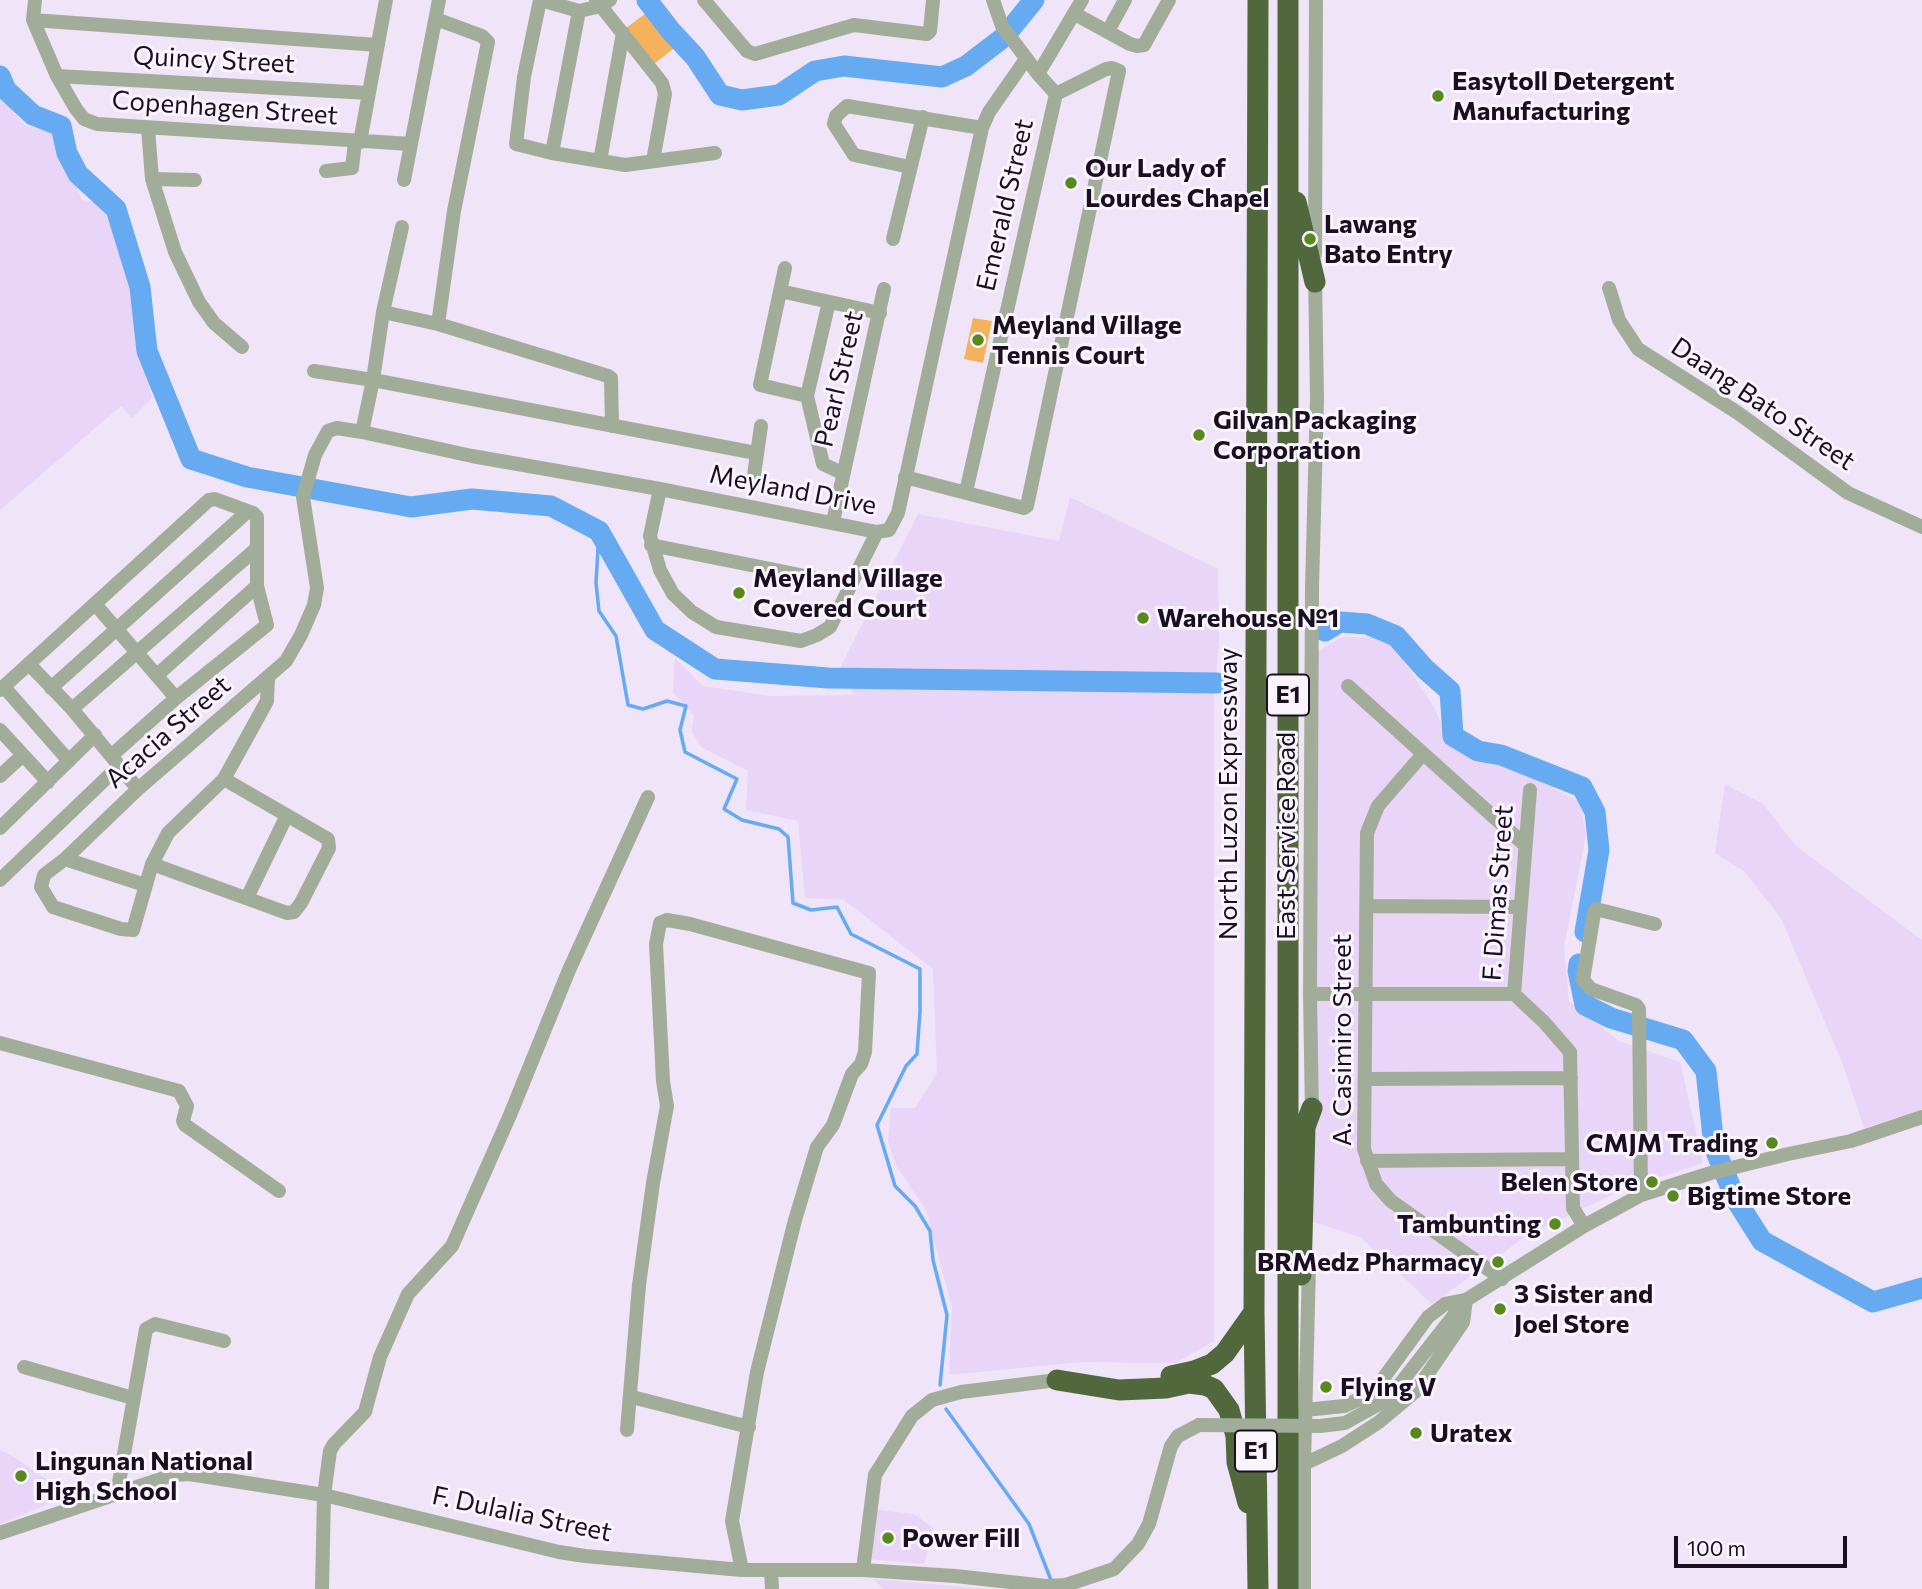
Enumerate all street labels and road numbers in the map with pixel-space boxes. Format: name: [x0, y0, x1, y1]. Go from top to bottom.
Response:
street label: Quincy Street: [132, 40, 296, 80]
street label: Copenhagen Street: [111, 85, 339, 131]
street label: Emerald Street: [970, 116, 1040, 294]
street label: Pearl Street: [808, 308, 870, 450]
street label: Daang Bato Street: [1665, 331, 1861, 477]
street label: Meyland Drive: [707, 459, 879, 521]
street label: North Luzon Expressway: [1212, 648, 1244, 940]
street label: Acacia Street: [99, 669, 237, 795]
road number: E1: [1267, 674, 1309, 716]
street label: East Service Road: [1270, 732, 1302, 940]
street label: F. Dimas Street: [1476, 804, 1520, 982]
street label: A. Casimiro Street: [1326, 934, 1358, 1146]
road number: E1: [1235, 1430, 1277, 1471]
street label: F. Dulalia Street: [429, 1480, 615, 1548]

